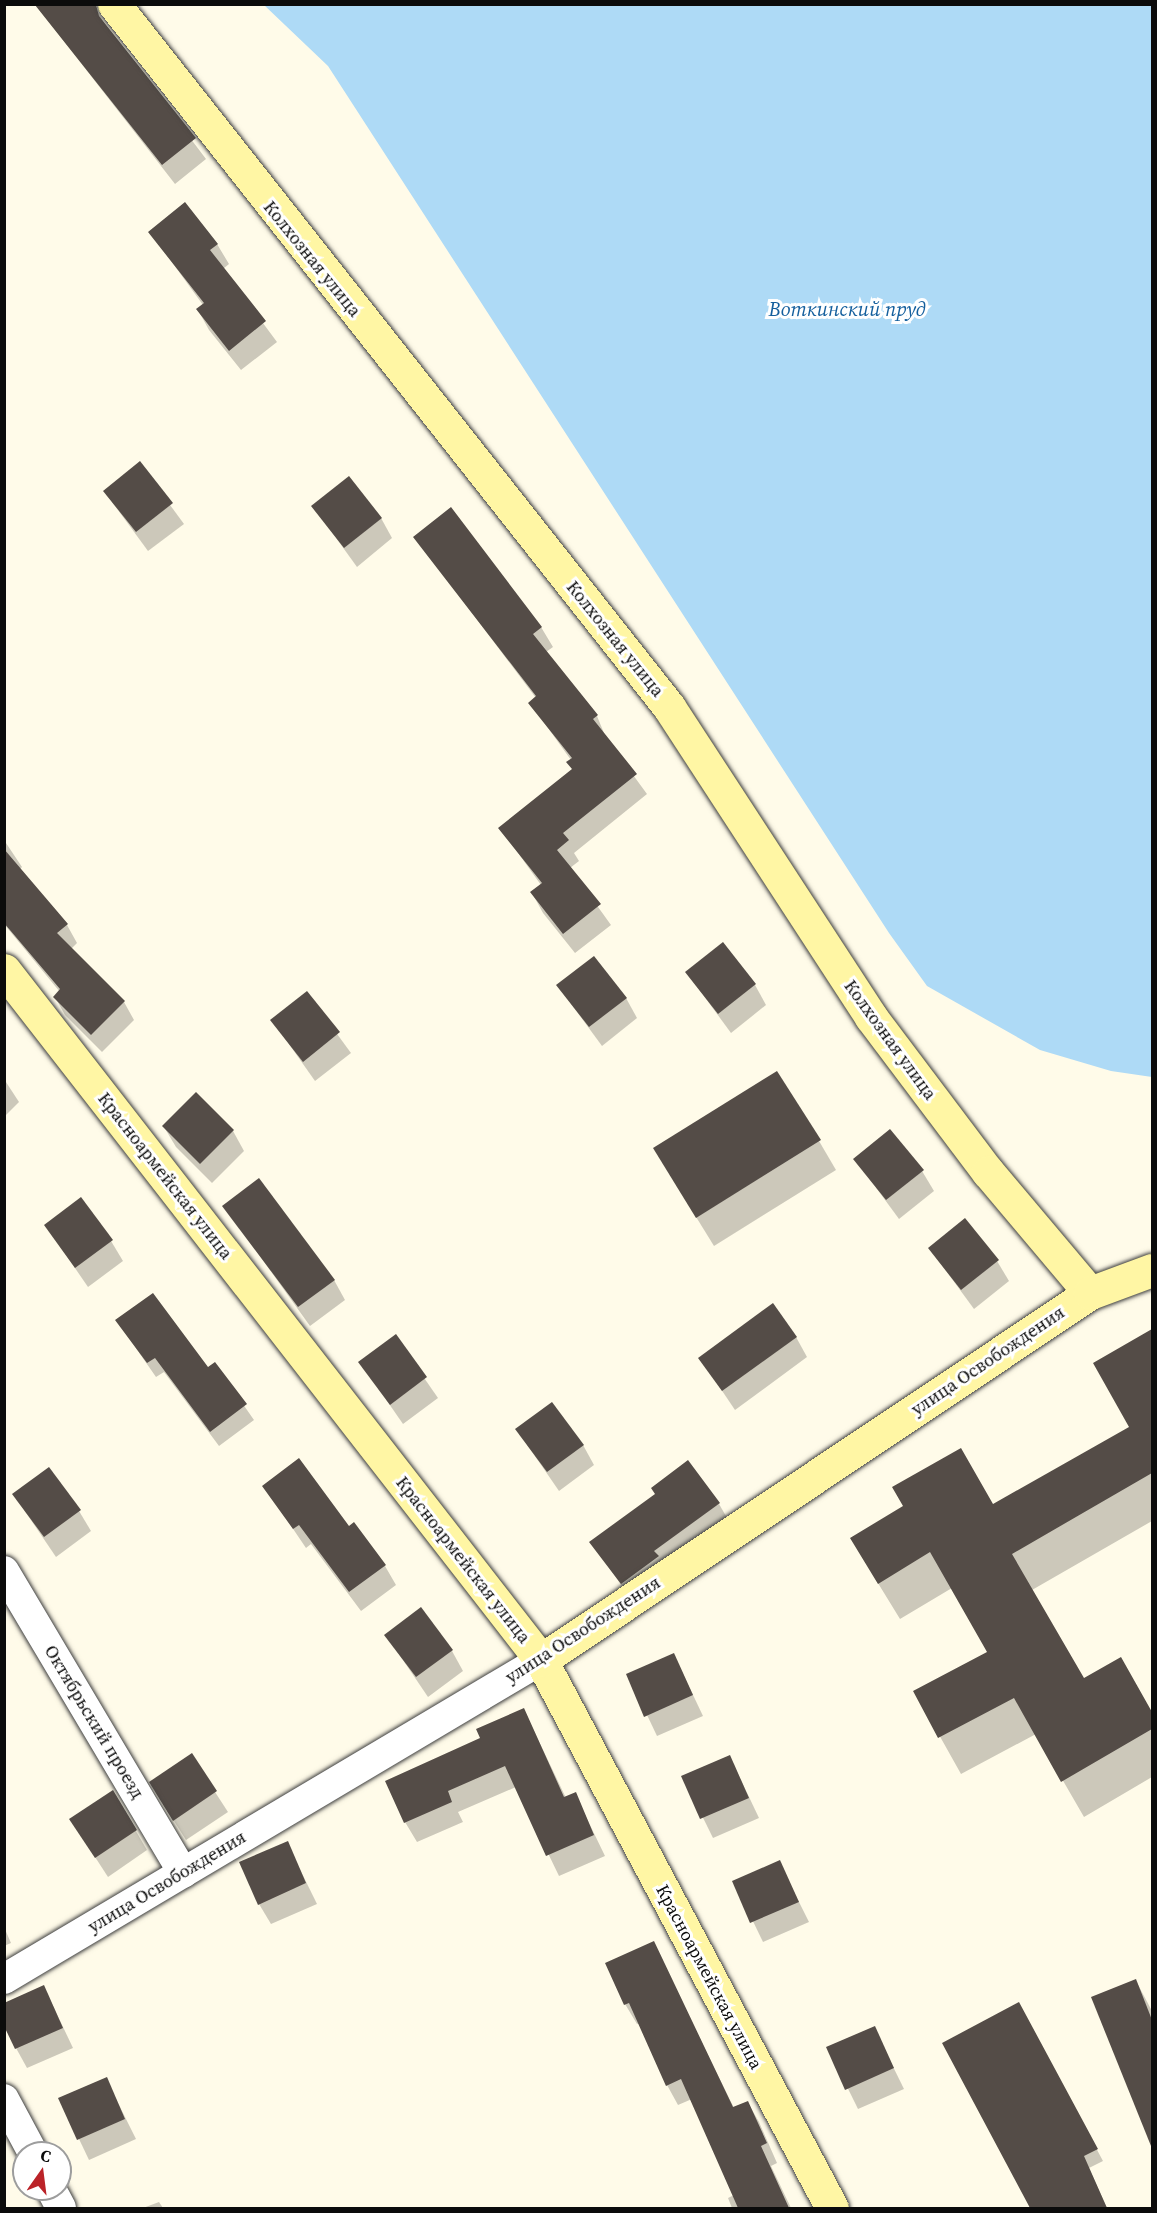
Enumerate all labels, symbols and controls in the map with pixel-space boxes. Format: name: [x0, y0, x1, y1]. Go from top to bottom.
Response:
street label: Колхозная улица: [259, 197, 365, 321]
water label: Воткинский пруд: [769, 297, 925, 321]
street label: Колхозная улица: [562, 577, 668, 701]
street label: Колхозная улица: [839, 976, 941, 1104]
street label: Красноармейская улица: [93, 1088, 237, 1264]
street label: улица Освобождения: [907, 1302, 1069, 1420]
street label: Красноармейская улица: [391, 1472, 535, 1648]
street label: улица Освобождения: [501, 1572, 665, 1688]
street label: Октябрьский проезд: [40, 1641, 148, 1803]
street label: улица Освобождения: [84, 1826, 250, 1938]
street label: Красноармейская улица: [651, 1881, 767, 2073]
north arrow: [12, 2141, 72, 2201]
text: С: [38, 2144, 53, 2167]

